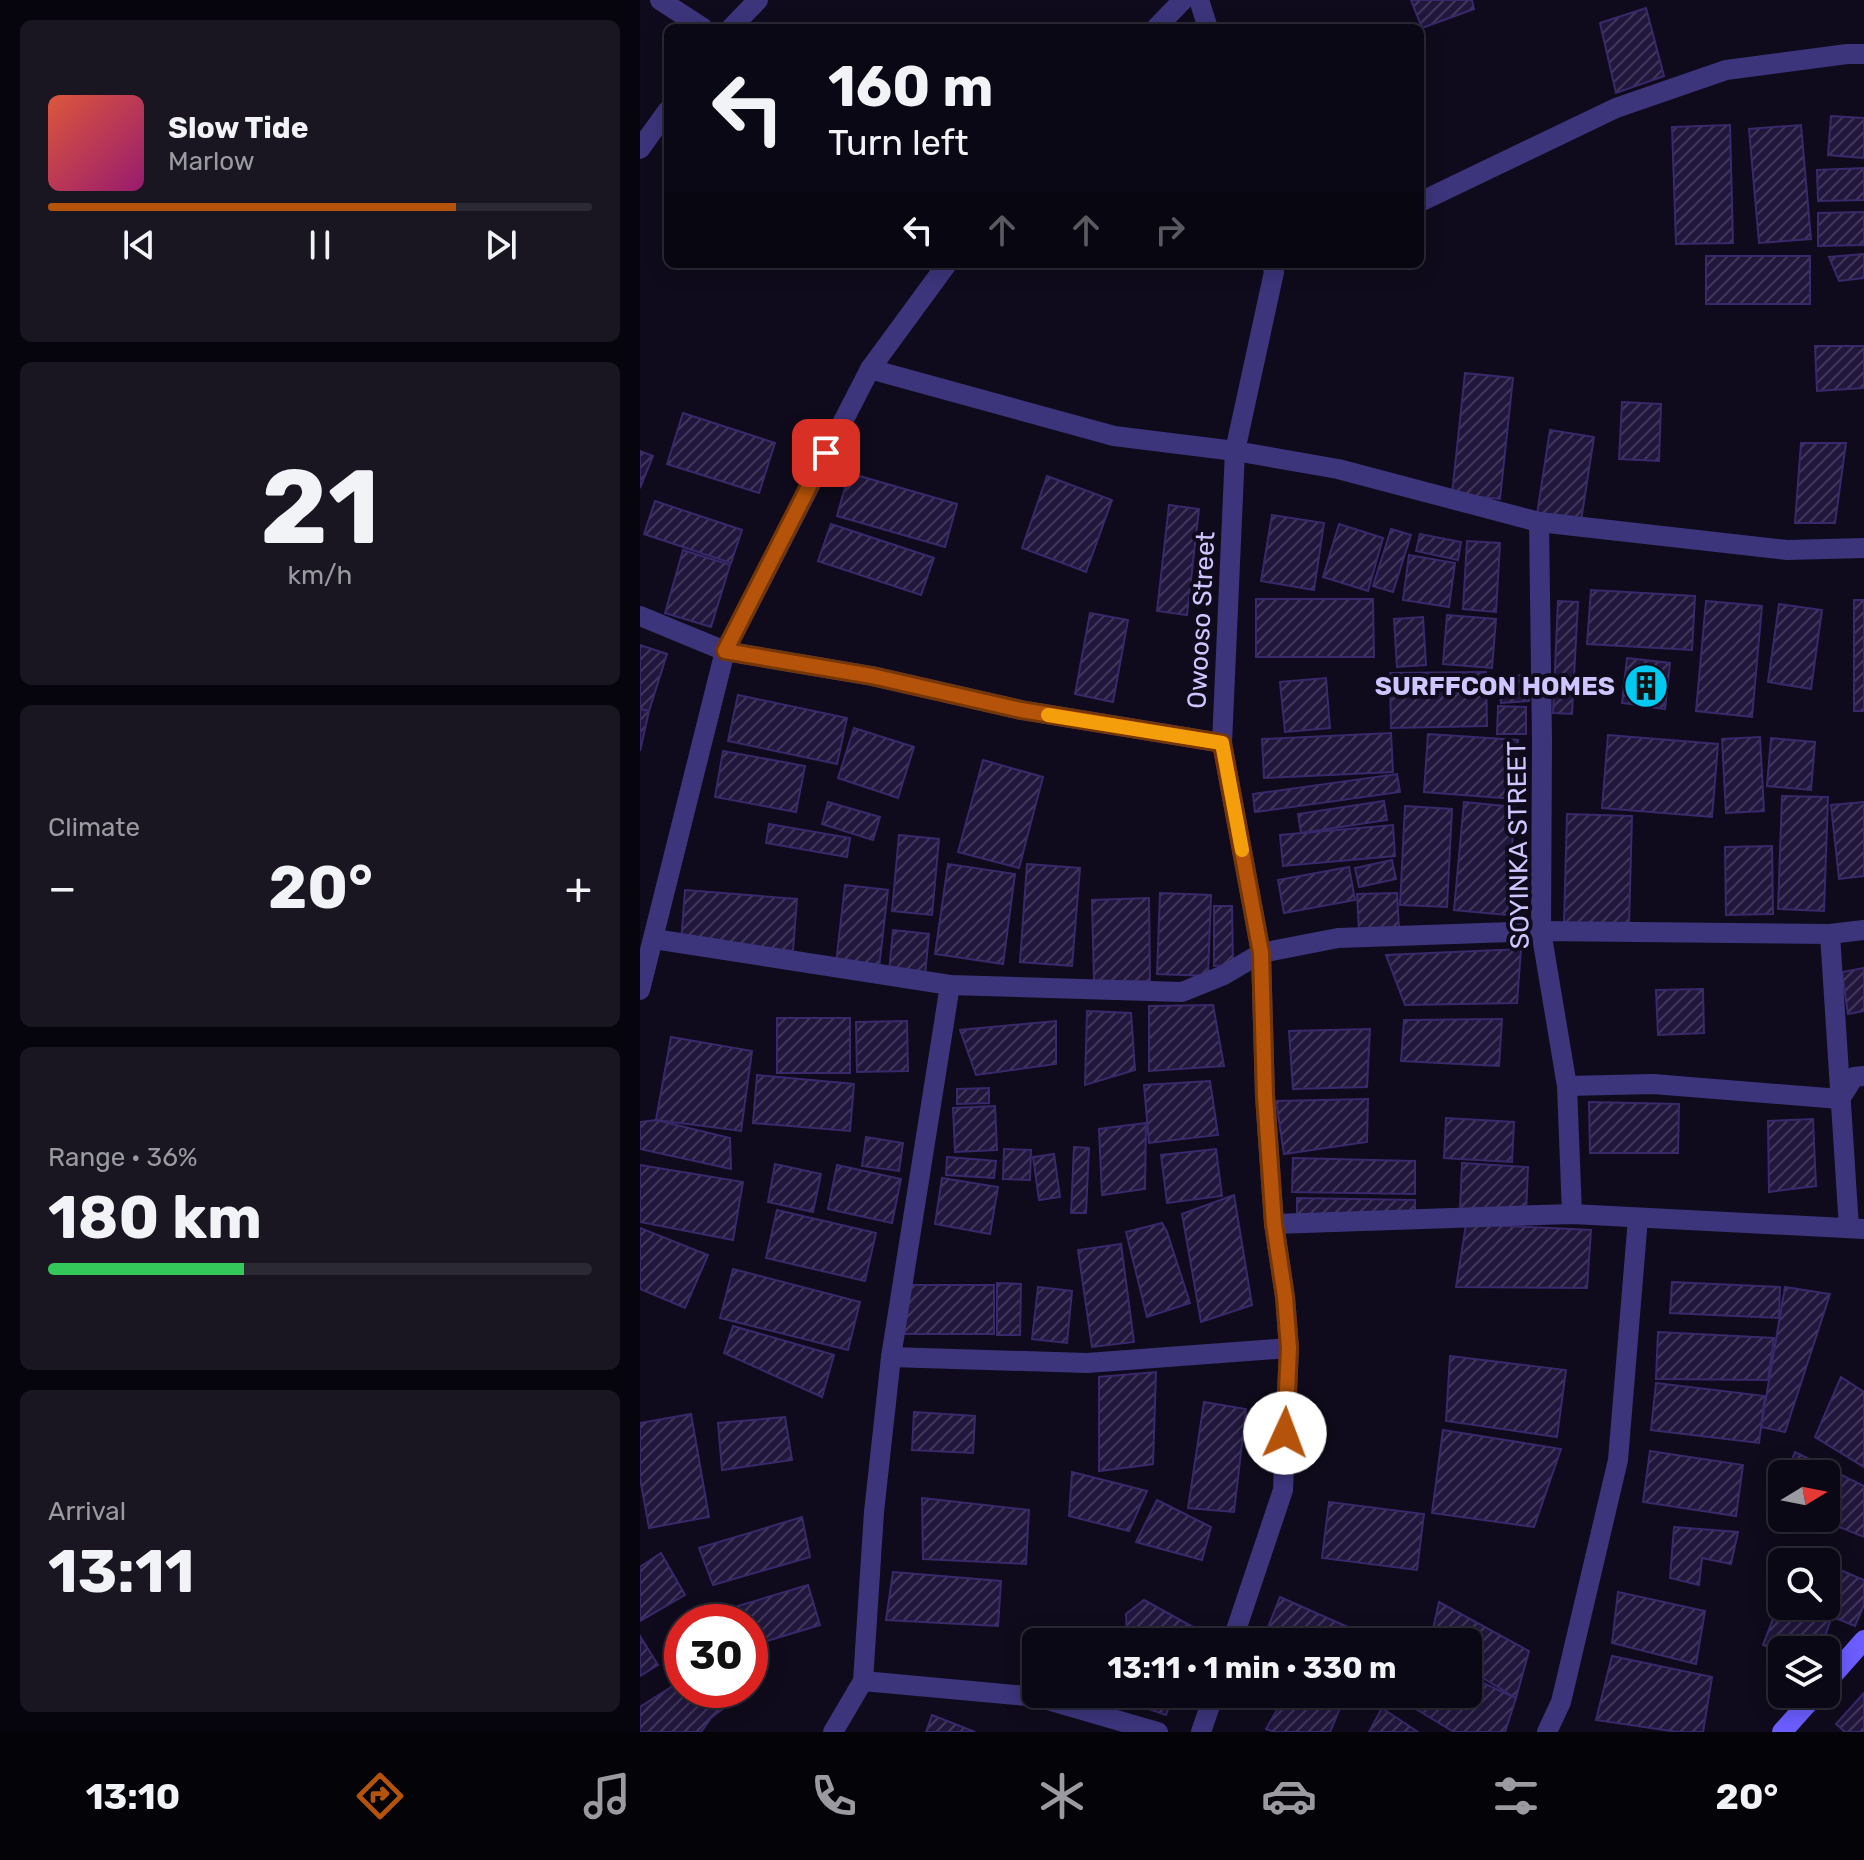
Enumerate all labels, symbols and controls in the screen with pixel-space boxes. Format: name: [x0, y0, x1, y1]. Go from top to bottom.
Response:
text: 160 m: [828, 54, 994, 120]
icon: left: [696, 56, 800, 160]
text: Slow Tide: [168, 110, 308, 146]
text: Turn left: [828, 121, 969, 164]
text: Marlow: [168, 146, 255, 177]
icon: left: [896, 208, 940, 252]
icon: ahead: [980, 208, 1024, 252]
icon: ahead: [1064, 208, 1108, 252]
icon: right: [1148, 208, 1192, 252]
icon: previous: [117, 223, 161, 267]
icon: pause: [298, 223, 342, 267]
icon: next: [479, 223, 523, 267]
pin: [792, 419, 860, 487]
icon: arrive: [804, 431, 848, 475]
text: 21: [260, 446, 380, 569]
street label: Owooso Street: [1181, 531, 1222, 710]
text: km/h: [288, 560, 352, 591]
building icon: SURFFCON HOMES: [1622, 662, 1670, 710]
place label: SURFFCON HOMES: [1375, 671, 1615, 702]
street label: SOYINKA STREET: [1501, 741, 1536, 949]
text: Climate: [48, 812, 140, 843]
text: 20°: [268, 852, 373, 923]
text: −: [48, 862, 77, 914]
text: +: [565, 862, 592, 914]
text: Range · 36%: [48, 1142, 198, 1173]
text: 180 km: [48, 1182, 262, 1253]
position arrow: [1243, 1391, 1327, 1475]
north arrow: [1768, 1460, 1840, 1532]
map controls: [1768, 1460, 1840, 1708]
text: Arrival: [48, 1496, 126, 1527]
text: 13:11: [48, 1536, 195, 1607]
button: search: [1768, 1548, 1840, 1620]
speed limit sign: 30: [664, 1604, 768, 1708]
button: layers: [1768, 1636, 1840, 1708]
text: 13:11 · 1 min · 330 m: [1107, 1650, 1397, 1686]
icon: directions: [352, 1768, 408, 1824]
icon: music: [579, 1768, 635, 1824]
icon: phone: [806, 1768, 862, 1824]
icon: climate: [1034, 1768, 1090, 1824]
icon: car: [1261, 1768, 1317, 1824]
icon: filters: [1488, 1768, 1544, 1824]
text: 13:10: [86, 1775, 180, 1818]
text: 20°: [1716, 1775, 1778, 1818]

